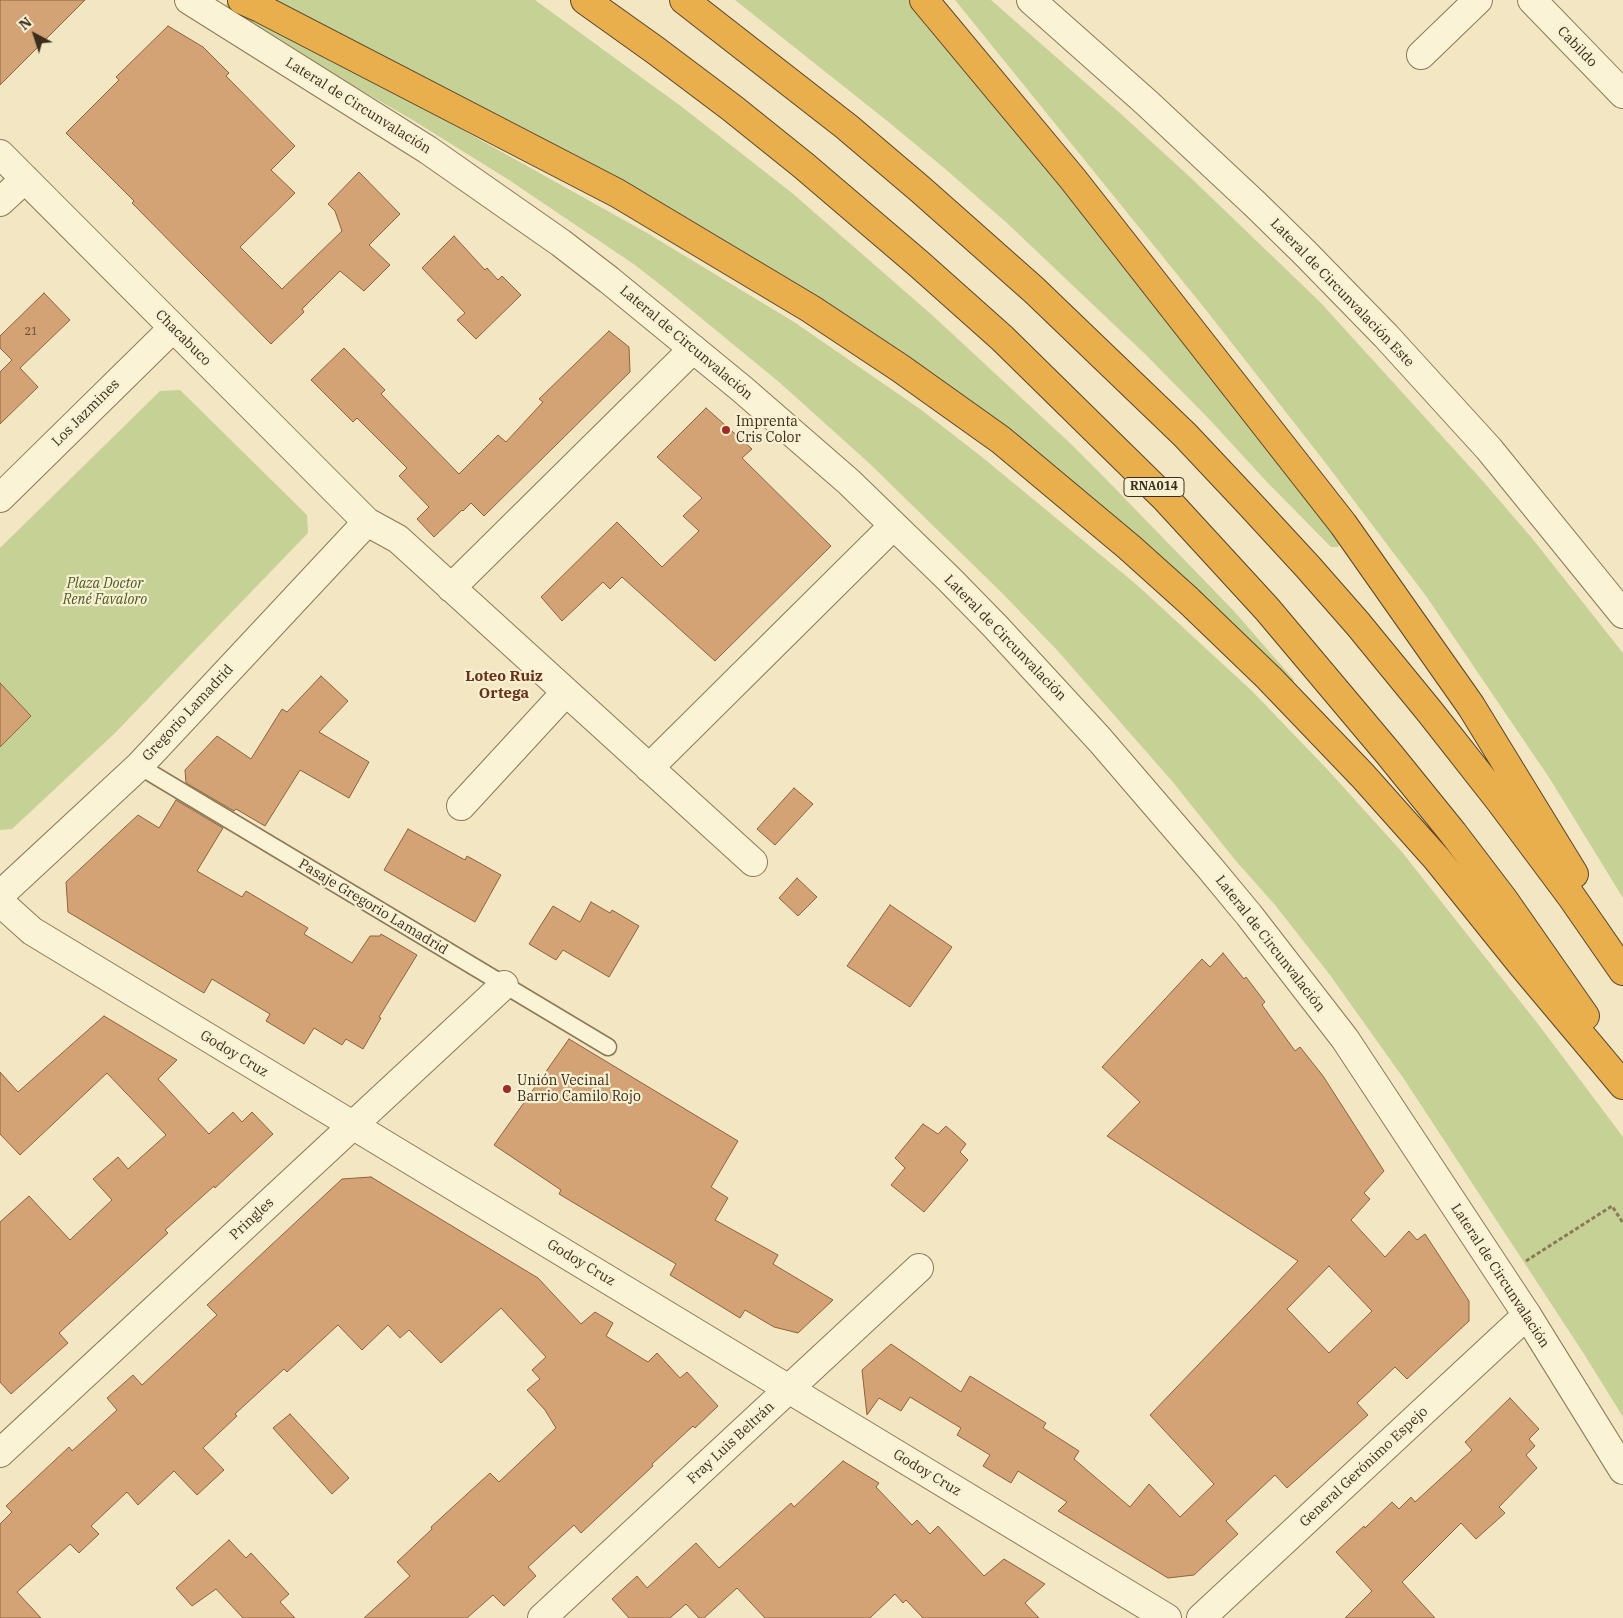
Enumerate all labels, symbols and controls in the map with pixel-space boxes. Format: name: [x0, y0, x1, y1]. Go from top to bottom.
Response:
north arrow: [10, 10, 60, 60]
text: N: [15, 13, 35, 34]
street label: Cabildo: [1554, 23, 1600, 71]
street label: Lateral de Circunvalación: [282, 54, 434, 158]
street label: Lateral de Circunvalación Este: [1267, 215, 1417, 371]
street label: Lateral de Circunvalación: [616, 282, 756, 404]
street label: Chacabuco: [152, 307, 214, 369]
house number: 21: [24, 325, 38, 339]
street label: Los Jazmines: [49, 376, 123, 450]
place label: Imprenta Cris Color: [736, 414, 801, 447]
marker: Imprenta Cris Color: [720, 424, 732, 436]
road number: RNA014: [1124, 478, 1184, 497]
street label: Lateral de Circunvalación: [940, 572, 1070, 704]
park label: Plaza Doctor René Favaloro: [63, 576, 147, 608]
street label: Gregorio Lamadrid: [139, 661, 237, 765]
district label: Loteo Ruiz Ortega: [465, 668, 543, 703]
street label: Pasaje Gregorio Lamadrid: [295, 856, 451, 958]
street label: Lateral de Circunvalación: [1212, 872, 1328, 1016]
street label: Godoy Cruz: [197, 1027, 271, 1081]
place label: Unión Vecinal Barrio Camilo Rojo: [517, 1073, 641, 1106]
marker: Unión Vecinal Barrio Camilo Rojo: [501, 1083, 513, 1095]
street label: Pringles: [226, 1194, 278, 1244]
street label: Lateral de Circunvalación: [1447, 1201, 1553, 1351]
street label: Godoy Cruz: [544, 1236, 618, 1290]
street label: Fray Luis Beltrán: [684, 1398, 778, 1488]
street label: General Gerónimo Espejo: [1296, 1403, 1432, 1531]
street label: Godoy Cruz: [890, 1446, 964, 1500]

